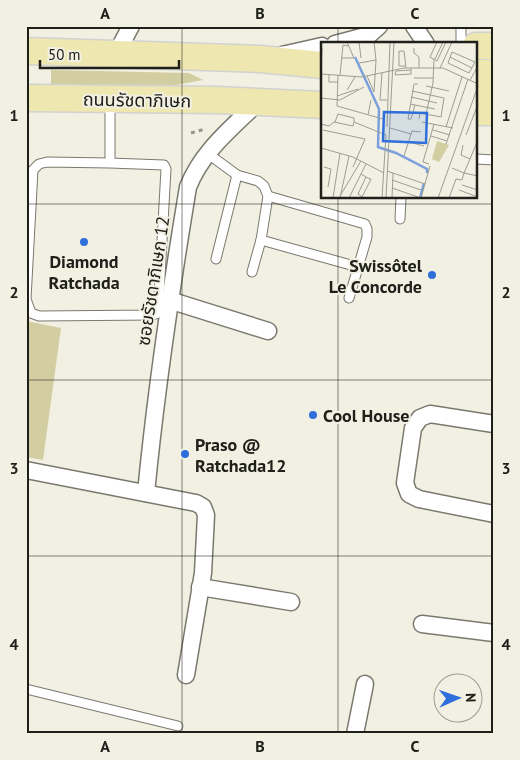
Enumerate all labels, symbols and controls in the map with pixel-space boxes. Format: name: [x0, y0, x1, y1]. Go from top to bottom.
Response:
text: A: [100, 3, 110, 23]
text: B: [255, 3, 265, 23]
text: C: [411, 3, 420, 23]
scale bar: [40, 38, 179, 70]
inset map: [321, 42, 478, 199]
text: 50 m: [48, 45, 81, 64]
street label: ถนนรัชดาภิเษก: [83, 88, 191, 112]
text: 1: [9, 105, 19, 125]
text: 1: [501, 105, 511, 125]
street label: ซอยรัชดาภิเษก 12: [131, 215, 175, 347]
marker: Diamond Ratchada: [78, 236, 90, 248]
place label: Diamond Ratchada: [48, 250, 120, 294]
place label: Swissôtel Le Concorde: [329, 254, 423, 298]
marker: Swissôtel Le Concorde: [426, 269, 438, 281]
text: 2: [9, 282, 19, 302]
text: 2: [501, 282, 511, 302]
place label: Cool House: [323, 404, 409, 427]
marker: Cool House: [307, 409, 319, 421]
place label: Praso @ Ratchada12: [195, 433, 287, 477]
marker: Praso @ Ratchada12: [179, 448, 191, 460]
text: 3: [9, 458, 19, 478]
text: 3: [501, 458, 511, 478]
text: 4: [9, 634, 19, 654]
text: 4: [501, 634, 511, 654]
north arrow: [432, 672, 482, 722]
text: N: [462, 693, 480, 702]
text: A: [100, 736, 110, 756]
text: B: [255, 736, 265, 756]
text: C: [411, 736, 420, 756]

